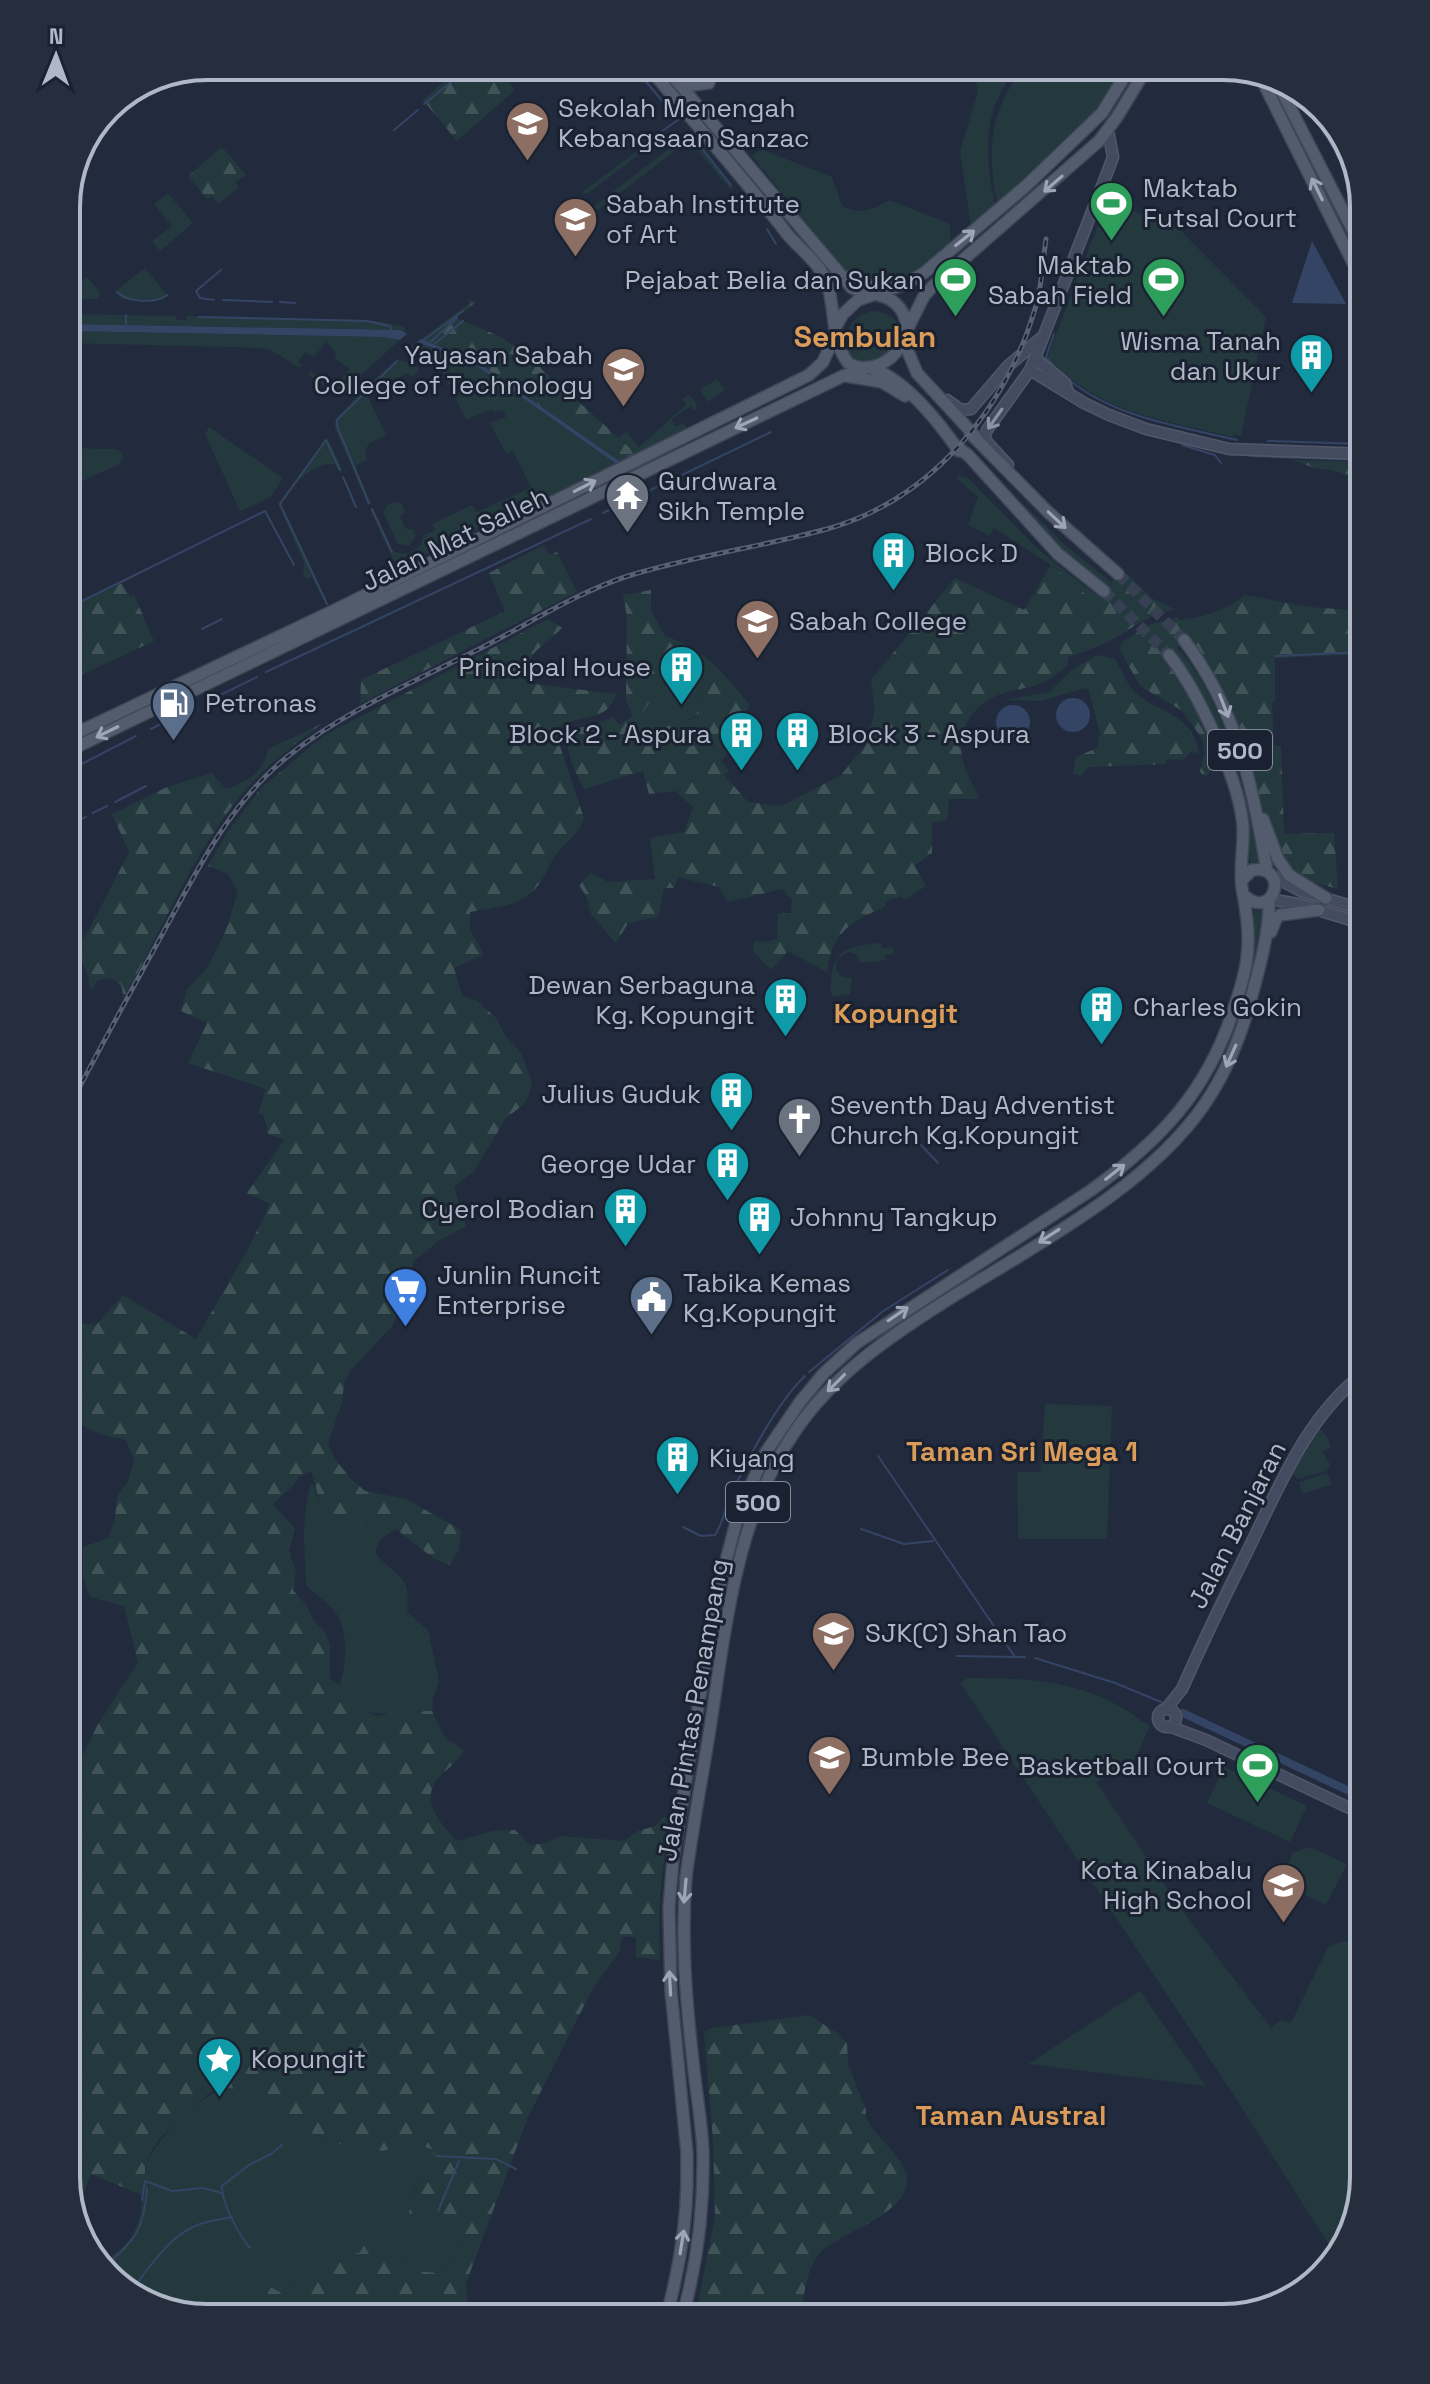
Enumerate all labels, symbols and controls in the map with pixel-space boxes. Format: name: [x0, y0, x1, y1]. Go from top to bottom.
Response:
north arrow: [16, 16, 96, 96]
text: N: [49, 22, 64, 50]
place label: Sekolah Menengah Kebangsaan Sanzac: [558, 91, 810, 155]
school or university icon: Sekolah Menengah Kebangsaan Sanzac: [503, 99, 551, 162]
place label: Maktab Futsal Court: [1143, 171, 1297, 235]
one-way arrow: [1043, 175, 1063, 193]
one-way arrow: [1309, 178, 1324, 202]
sports icon: Maktab Futsal Court: [1088, 179, 1136, 242]
place label: Sabah Institute of Art: [606, 187, 800, 251]
school or university icon: Sabah Institute of Art: [551, 195, 599, 258]
one-way arrow: [954, 229, 974, 247]
place label: Maktab Sabah Field: [988, 248, 1132, 312]
sports icon: Pejabat Belia dan Sukan: [931, 256, 979, 319]
sports icon: Maktab Sabah Field: [1139, 256, 1187, 319]
place label: Pejabat Belia dan Sukan: [625, 263, 924, 297]
district label: Sembulan: [794, 317, 936, 356]
place label: Wisma Tanah dan Ukur: [1120, 324, 1281, 388]
building icon: Wisma Tanah dan Ukur: [1288, 332, 1336, 395]
place label: Yayasan Sabah College of Technology: [314, 338, 593, 402]
school or university icon: Yayasan Sabah College of Technology: [600, 346, 648, 409]
one-way arrow: [987, 407, 1003, 429]
one-way arrow: [735, 416, 759, 431]
place label: Gurdwara Sikh Temple: [658, 464, 805, 528]
temple icon: Gurdwara Sikh Temple: [603, 472, 651, 535]
one-way arrow: [572, 478, 596, 493]
street label: Jalan Mat Salleh: [356, 479, 554, 599]
one-way arrow: [1046, 510, 1066, 528]
building icon: Block D: [870, 529, 918, 592]
place label: Block D: [925, 536, 1018, 570]
school or university icon: Sabah College: [734, 597, 782, 660]
place label: Sabah College: [789, 604, 967, 638]
building icon: Principal House: [658, 643, 706, 706]
place label: Principal House: [458, 650, 651, 684]
fuel station icon: Petronas: [150, 679, 198, 742]
place label: Petronas: [205, 686, 317, 720]
one-way arrow: [1218, 693, 1232, 718]
building icon: Block 2 - Aspura: [718, 710, 766, 773]
building icon: Block 3 - Aspura: [773, 710, 821, 773]
place label: Block 2 - Aspura: [509, 717, 711, 751]
place label: Block 3 - Aspura: [828, 717, 1030, 751]
one-way arrow: [95, 725, 119, 740]
road number: 500: [1208, 730, 1272, 770]
place label: Dewan Serbaguna Kg. Kopungit: [529, 968, 755, 1032]
building icon: Dewan Serbaguna Kg. Kopungit: [762, 976, 810, 1039]
building icon: Charles Gokin: [1078, 983, 1126, 1046]
place label: Charles Gokin: [1133, 990, 1302, 1024]
district label: Kopungit: [834, 995, 958, 1031]
one-way arrow: [1222, 1043, 1237, 1067]
building icon: Julius Guduk: [708, 1070, 756, 1133]
place label: Julius Guduk: [542, 1077, 701, 1111]
place label: Seventh Day Adventist Church Kg.Kopungit: [830, 1088, 1115, 1152]
church icon: Seventh Day Adventist Church Kg.Kopungit: [775, 1096, 823, 1159]
building icon: George Udar: [703, 1140, 751, 1203]
place label: George Udar: [540, 1147, 696, 1181]
one-way arrow: [1104, 1164, 1125, 1181]
building icon: Cyerol Bodian: [602, 1185, 650, 1248]
place label: Cyerol Bodian: [421, 1192, 595, 1226]
building icon: Johnny Tangkup: [735, 1193, 783, 1256]
place label: Johnny Tangkup: [790, 1200, 998, 1234]
one-way arrow: [1039, 1227, 1061, 1244]
place label: Junlin Runcit Enterprise: [437, 1258, 601, 1322]
supermarket icon: Junlin Runcit Enterprise: [382, 1266, 430, 1329]
place label: Tabika Kemas Kg.Kopungit: [683, 1266, 851, 1330]
public building icon: Tabika Kemas Kg.Kopungit: [628, 1274, 676, 1337]
one-way arrow: [886, 1306, 908, 1323]
one-way arrow: [827, 1373, 846, 1392]
district label: Taman Sri Mega 1: [906, 1433, 1138, 1469]
building icon: Kiyang: [654, 1434, 702, 1497]
street label: Jalan Banjaran: [1180, 1436, 1294, 1614]
place label: Kiyang: [709, 1441, 795, 1475]
road number: 500: [726, 1482, 790, 1522]
street label: Jalan Pintas Penampang: [650, 1556, 736, 1864]
school or university icon: SJK(C) Shan Tao: [810, 1609, 858, 1672]
place label: SJK(C) Shan Tao: [865, 1616, 1067, 1650]
school or university icon: Bumble Bee: [806, 1733, 854, 1796]
place label: Bumble Bee: [861, 1740, 1010, 1774]
sports icon: Basketball Court: [1233, 1742, 1281, 1805]
place label: Basketball Court: [1019, 1749, 1226, 1783]
place label: Kota Kinabalu High School: [1080, 1853, 1252, 1917]
school or university icon: Kota Kinabalu High School: [1259, 1861, 1307, 1924]
one-way arrow: [678, 1877, 693, 1904]
one-way arrow: [663, 1970, 678, 1997]
place icon: Kopungit: [196, 2035, 244, 2098]
place label: Kopungit: [251, 2042, 366, 2076]
district label: Taman Austral: [916, 2097, 1106, 2133]
one-way arrow: [675, 2229, 690, 2255]

